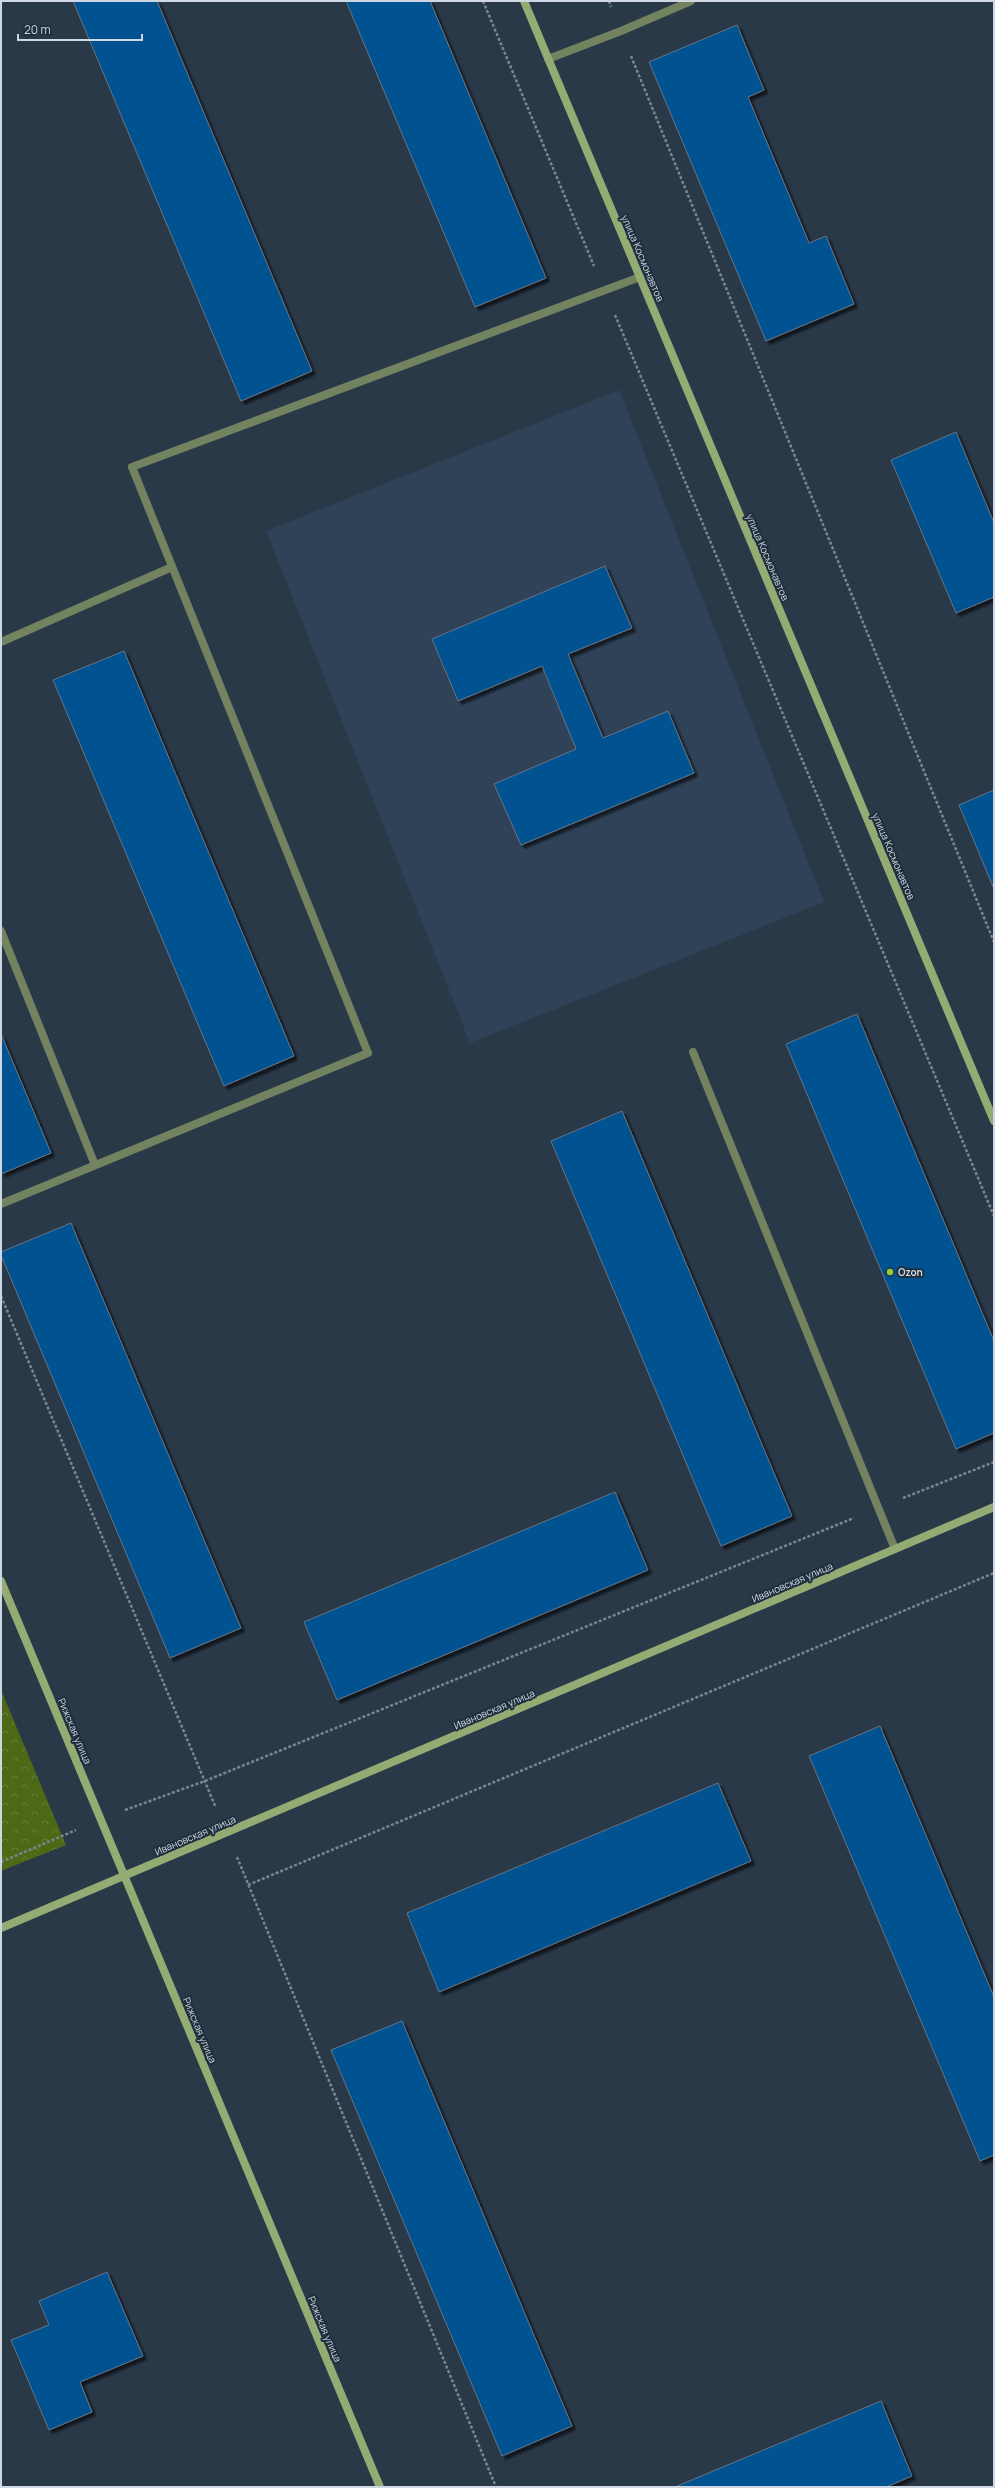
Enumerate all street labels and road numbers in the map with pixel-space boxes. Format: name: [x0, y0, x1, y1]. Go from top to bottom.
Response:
street label: улица Космонавтов: [618, 212, 668, 304]
street label: улица Космонавтов: [743, 511, 793, 603]
street label: улица Космонавтов: [869, 810, 919, 902]
street label: Ивановская улица: [749, 1559, 835, 1605]
street label: Ивановская улица: [451, 1686, 537, 1732]
street label: Рижская улица: [55, 1696, 95, 1766]
street label: Ивановская улица: [152, 1812, 238, 1858]
street label: Рижская улица: [180, 1995, 220, 2065]
street label: Рижская улица: [305, 2294, 345, 2364]

